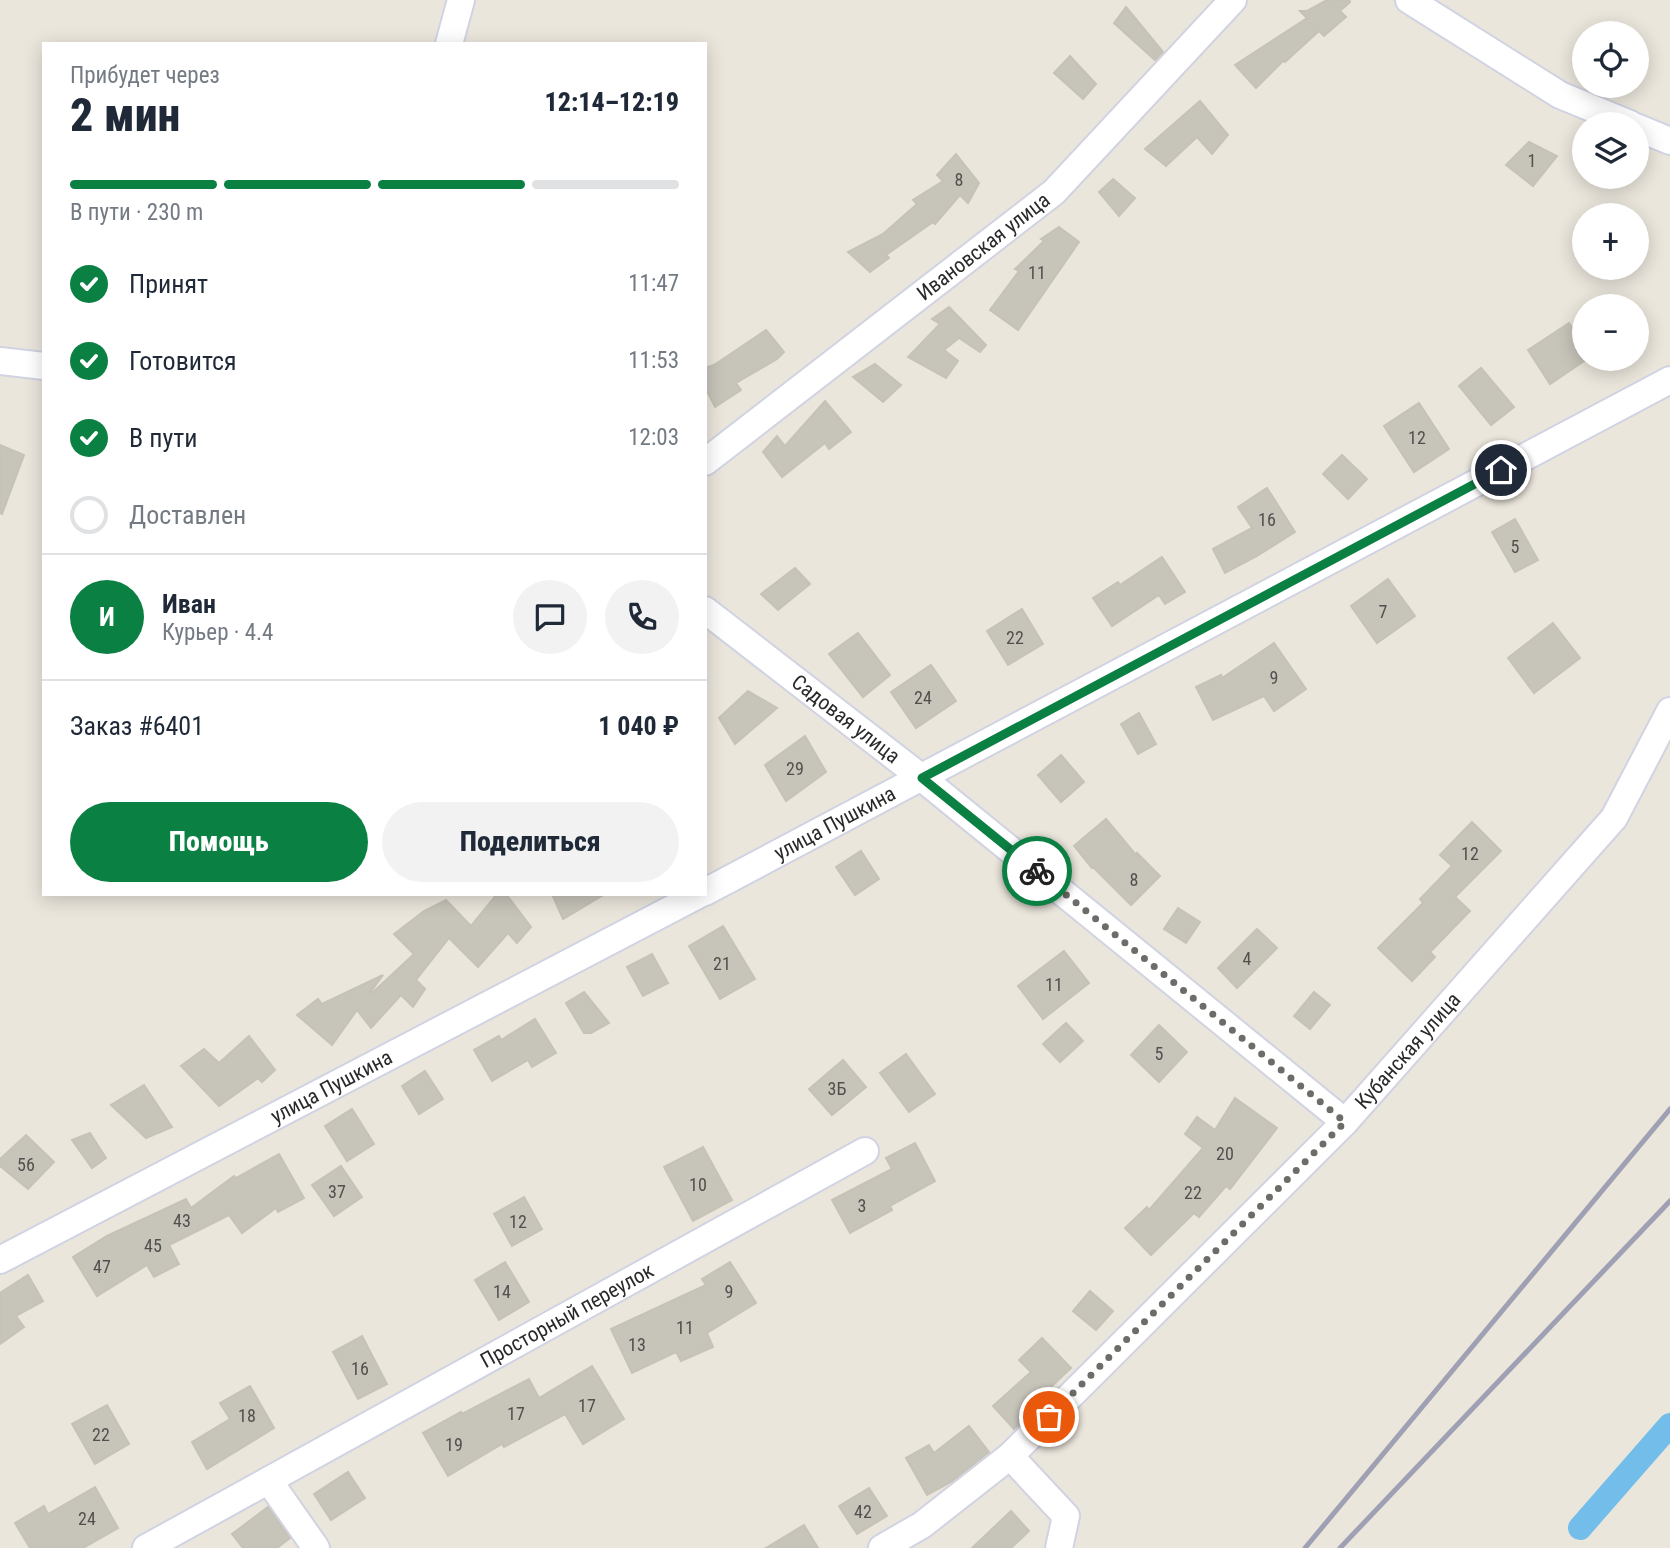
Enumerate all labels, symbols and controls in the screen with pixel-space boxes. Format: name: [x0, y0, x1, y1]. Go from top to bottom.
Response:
map controls: [1572, 21, 1649, 371]
button: locate: [1572, 21, 1649, 98]
text: Прибудет через: [70, 62, 220, 89]
text: 12:14–12:19: [545, 87, 679, 117]
text: 2 мин: [70, 88, 180, 142]
button: layers: [1572, 112, 1649, 189]
house number: 1: [1528, 150, 1536, 171]
house number: 8: [955, 169, 963, 190]
street label: Ивановская улица: [912, 188, 1054, 305]
text: В пути · 230 m: [70, 199, 203, 226]
button: +: [1572, 203, 1649, 280]
house number: 11: [1028, 262, 1046, 283]
icon: check: [70, 265, 108, 303]
text: Принят: [129, 269, 208, 299]
text: 11:47: [628, 270, 679, 297]
button: −: [1572, 294, 1649, 371]
icon: check: [70, 342, 108, 380]
text: Готовится: [129, 346, 237, 376]
text: 11:53: [628, 347, 679, 374]
icon: check: [70, 419, 108, 457]
text: В пути: [129, 423, 198, 453]
text: 12:03: [628, 424, 679, 451]
house number: 12: [1408, 427, 1426, 448]
pin: [1471, 440, 1531, 500]
icon: home: [1482, 451, 1520, 489]
text: Доставлен: [129, 500, 246, 530]
house number: 16: [1258, 509, 1276, 530]
house number: 5: [1511, 536, 1520, 557]
button: chat: [513, 580, 587, 654]
button: phone: [605, 580, 679, 654]
text: Иван: [162, 589, 216, 619]
house number: 7: [1379, 601, 1388, 622]
text: И: [99, 602, 115, 632]
text: Курьер · 4.4: [162, 619, 273, 646]
house number: 22: [1006, 627, 1024, 648]
house number: 9: [1270, 667, 1278, 688]
street label: Садовая улица: [787, 670, 905, 768]
house number: 24: [914, 687, 932, 708]
text: Заказ #6401: [70, 711, 204, 741]
text: 1 040 ₽: [598, 711, 679, 741]
house number: 29: [786, 758, 804, 779]
street label: улица Пушкина: [770, 781, 900, 865]
button: Помощь: [70, 802, 368, 882]
button: Поделиться: [382, 802, 679, 882]
courier: [1002, 836, 1072, 906]
house number: 12: [1461, 843, 1479, 864]
icon: bike: [1018, 852, 1056, 890]
house number: 8: [1130, 869, 1138, 890]
house number: 4: [1243, 948, 1252, 969]
house number: 21: [713, 953, 731, 974]
house number: 11: [1045, 974, 1063, 995]
street label: Кубанская улица: [1350, 988, 1466, 1114]
house number: 5: [1155, 1043, 1164, 1064]
street label: улица Пушкина: [267, 1045, 396, 1128]
house number: 3Б: [828, 1078, 846, 1099]
house number: 20: [1216, 1143, 1234, 1164]
house number: 56: [17, 1154, 35, 1175]
house number: 10: [689, 1174, 707, 1195]
house number: 37: [328, 1181, 346, 1202]
house number: 22: [1184, 1182, 1202, 1203]
house number: 3: [858, 1195, 866, 1216]
house number: 43: [173, 1210, 191, 1231]
house number: 12: [509, 1211, 527, 1232]
house number: 45: [144, 1235, 162, 1256]
house number: 47: [93, 1256, 111, 1277]
street label: Просторный переулок: [476, 1258, 658, 1373]
house number: 14: [493, 1281, 511, 1302]
house number: 9: [725, 1281, 733, 1302]
house number: 11: [676, 1317, 694, 1338]
house number: 13: [628, 1334, 646, 1355]
house number: 16: [351, 1358, 369, 1379]
pin: [1019, 1387, 1079, 1447]
house number: 17: [578, 1395, 596, 1416]
icon: bag: [1030, 1398, 1068, 1436]
house number: 17: [507, 1403, 525, 1424]
house number: 18: [238, 1405, 256, 1426]
house number: 22: [92, 1424, 110, 1445]
house number: 19: [445, 1434, 463, 1455]
house number: 42: [854, 1501, 872, 1522]
house number: 24: [78, 1508, 96, 1529]

